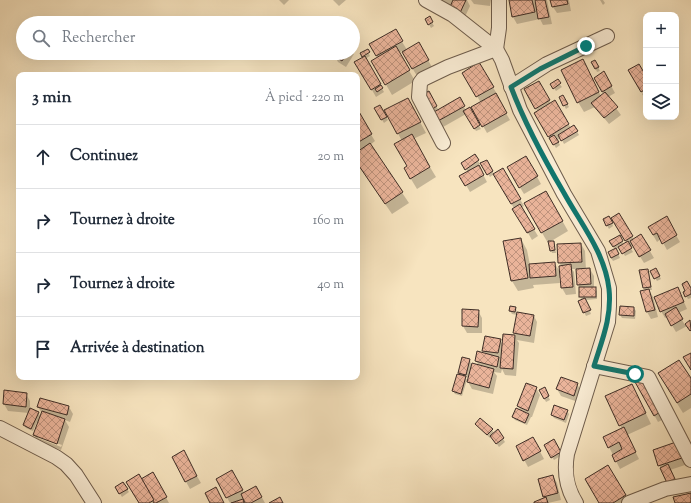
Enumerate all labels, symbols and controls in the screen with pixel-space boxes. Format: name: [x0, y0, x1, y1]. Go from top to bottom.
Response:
map controls: [643, 12, 679, 120]
button: +: [643, 12, 679, 48]
search box: [16, 16, 360, 60]
icon: search: [30, 27, 52, 49]
text: Rechercher: [62, 28, 135, 49]
route end: [577, 37, 595, 55]
button: −: [643, 48, 679, 84]
button: layers: [643, 84, 679, 120]
text: 3 min: [32, 86, 71, 110]
text: À pied · 220 m: [265, 89, 344, 107]
icon: ahead: [32, 146, 54, 168]
text: Continuez: [70, 146, 138, 167]
text: 20 m: [318, 148, 344, 166]
icon: right: [32, 210, 54, 232]
text: Tournez à droite: [70, 210, 175, 231]
text: 160 m: [313, 212, 344, 230]
icon: right: [32, 274, 54, 296]
text: Tournez à droite: [70, 274, 175, 295]
text: 40 m: [317, 276, 344, 294]
icon: arrive: [32, 338, 54, 360]
text: Arrivée à destination: [70, 338, 205, 359]
route start: [626, 365, 644, 383]

